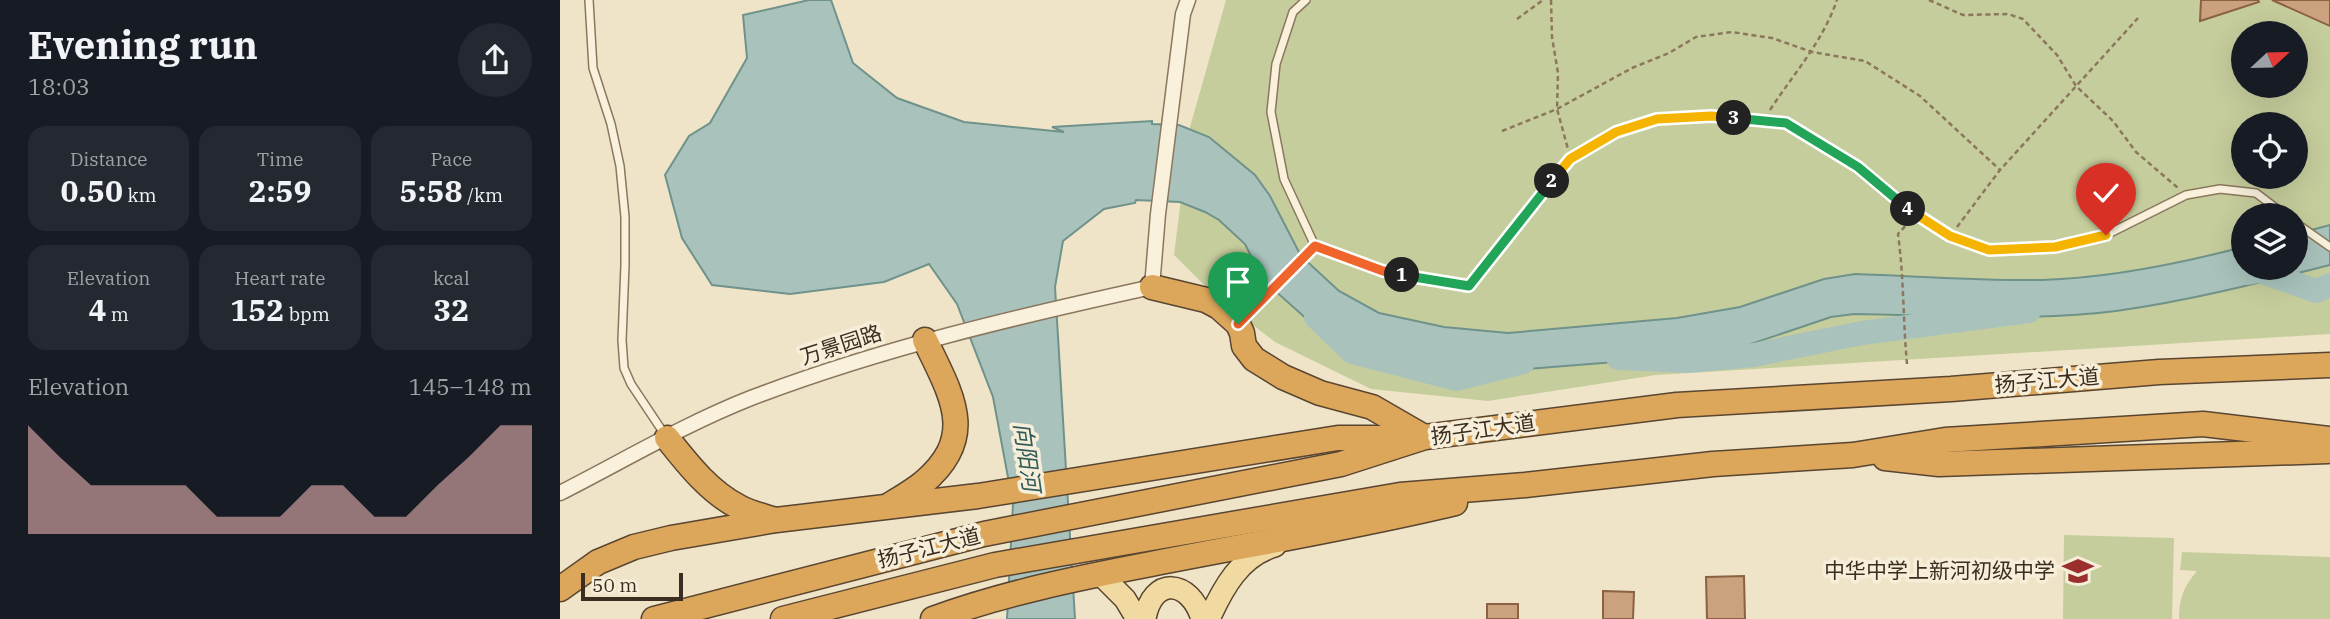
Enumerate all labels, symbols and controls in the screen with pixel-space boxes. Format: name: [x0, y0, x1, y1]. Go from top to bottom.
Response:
text: Evening run: [28, 20, 258, 69]
north arrow: [2231, 21, 2308, 98]
map controls: [2231, 21, 2308, 280]
button: share: [458, 23, 532, 97]
text: 18:03: [28, 71, 90, 101]
pin: 3: [1716, 100, 1752, 136]
text: 3: [1728, 105, 1739, 129]
button: locate: [2231, 112, 2308, 189]
text: Distance: [70, 147, 147, 171]
text: Time: [257, 147, 303, 171]
text: Pace: [430, 147, 472, 171]
pin: [2076, 163, 2136, 235]
pin: 2: [1534, 164, 1570, 198]
text: 2: [1546, 168, 1557, 192]
text: 0.50: [61, 171, 123, 210]
text: 2:59: [248, 171, 312, 210]
text: 5:58: [399, 171, 463, 210]
icon: check: [2087, 174, 2125, 212]
text: km: [123, 183, 157, 207]
text: /km: [463, 183, 503, 207]
pin: 4: [1890, 192, 1926, 227]
text: 4: [1902, 196, 1913, 220]
button: layers: [2231, 203, 2308, 280]
pin: [1208, 252, 1268, 324]
pin: 1: [1384, 258, 1420, 292]
text: 1: [1396, 262, 1407, 286]
icon: arrive: [1219, 263, 1257, 301]
text: Elevation: [67, 266, 151, 290]
text: Heart rate: [235, 266, 325, 290]
text: kcal: [433, 266, 470, 290]
text: 4: [88, 290, 106, 329]
text: 152: [230, 290, 284, 329]
text: 32: [433, 290, 469, 329]
text: m: [106, 302, 129, 326]
text: bpm: [284, 302, 330, 326]
street label: 万景园路: [796, 318, 885, 370]
street label: 扬子江大道: [1993, 361, 2100, 399]
text: Elevation: [28, 371, 129, 401]
text: 145–148 m: [408, 371, 532, 401]
street label: 扬子江大道: [1429, 408, 1537, 450]
water label: 向阳河: [1008, 421, 1048, 497]
street label: 扬子江大道: [874, 521, 983, 573]
school or university icon: 中华中学上新河初级中学: [2061, 554, 2095, 588]
place label: 中华中学上新河初级中学: [1824, 556, 2055, 584]
scale bar: [581, 570, 682, 602]
text: 50 m: [592, 573, 637, 597]

